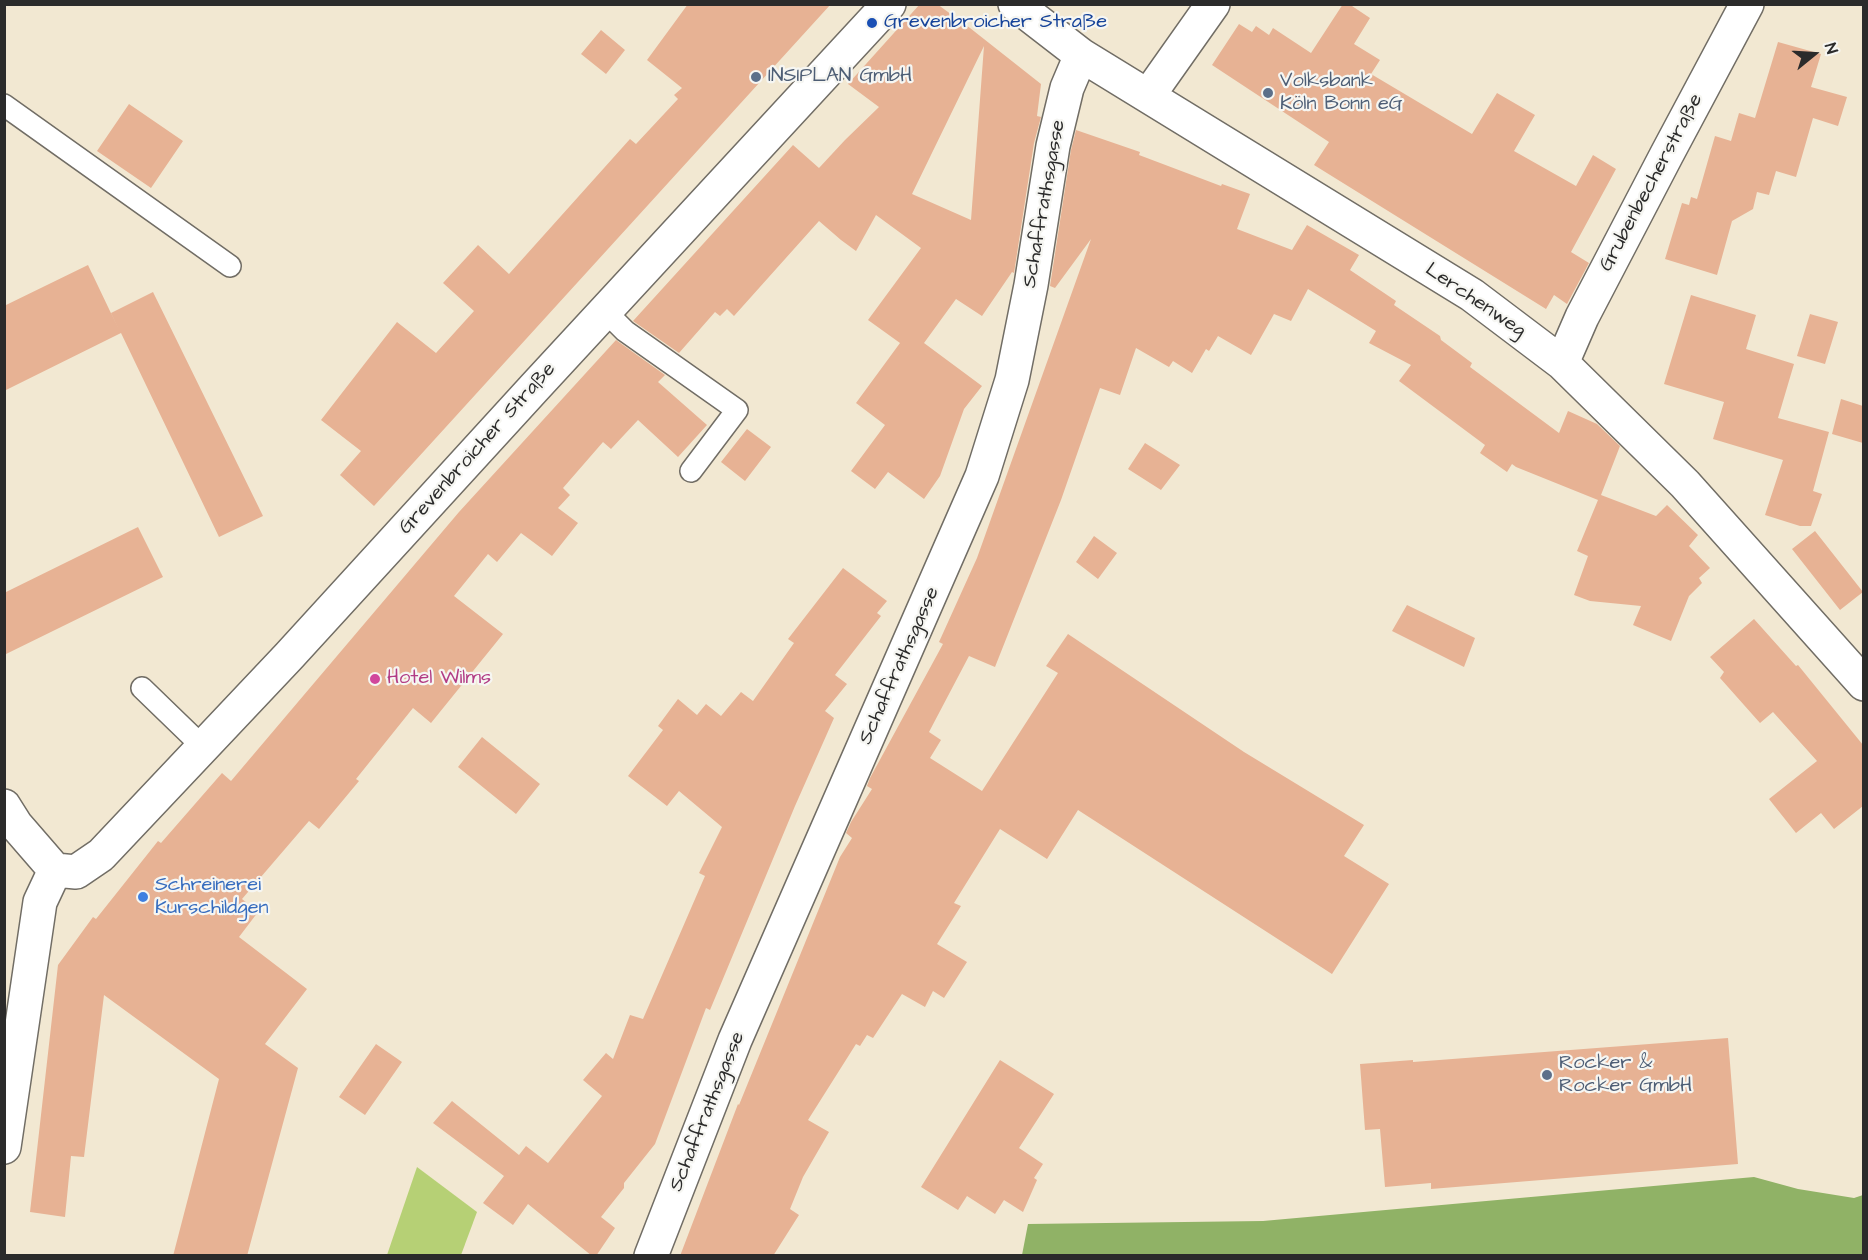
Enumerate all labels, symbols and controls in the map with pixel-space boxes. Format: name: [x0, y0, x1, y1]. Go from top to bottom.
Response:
place label: Grevenbroicher Straße: [884, 11, 1107, 35]
marker: Grevenbroicher Straße: [865, 16, 879, 30]
north arrow: [1784, 24, 1844, 84]
text: N: [1819, 40, 1843, 57]
place label: INSIPLAN GmbH: [768, 65, 912, 89]
marker: INSIPLAN GmbH: [749, 70, 763, 84]
place label: Volksbank Köln Bonn eG: [1280, 70, 1403, 117]
marker: Volksbank Köln Bonn eG: [1261, 86, 1275, 100]
street label: Grubenbecherstraße: [1595, 90, 1709, 276]
street label: Schaffrathsgasse: [1018, 118, 1072, 290]
street label: Lerchenweg: [1420, 259, 1530, 343]
street label: Grevenbroicher Straße: [394, 358, 562, 540]
street label: Schaffrathsgasse: [854, 583, 946, 749]
place label: Hotel Wilms: [387, 667, 491, 691]
marker: Hotel Wilms: [368, 672, 382, 686]
place label: Schreinerei Kurschildgen: [155, 874, 268, 921]
marker: Schreinerei Kurschildgen: [136, 890, 150, 904]
street label: Schaffrathsgasse: [665, 1029, 751, 1195]
place label: Rocker & Rocker GmbH: [1559, 1052, 1692, 1099]
marker: Rocker & Rocker GmbH: [1540, 1068, 1554, 1082]

